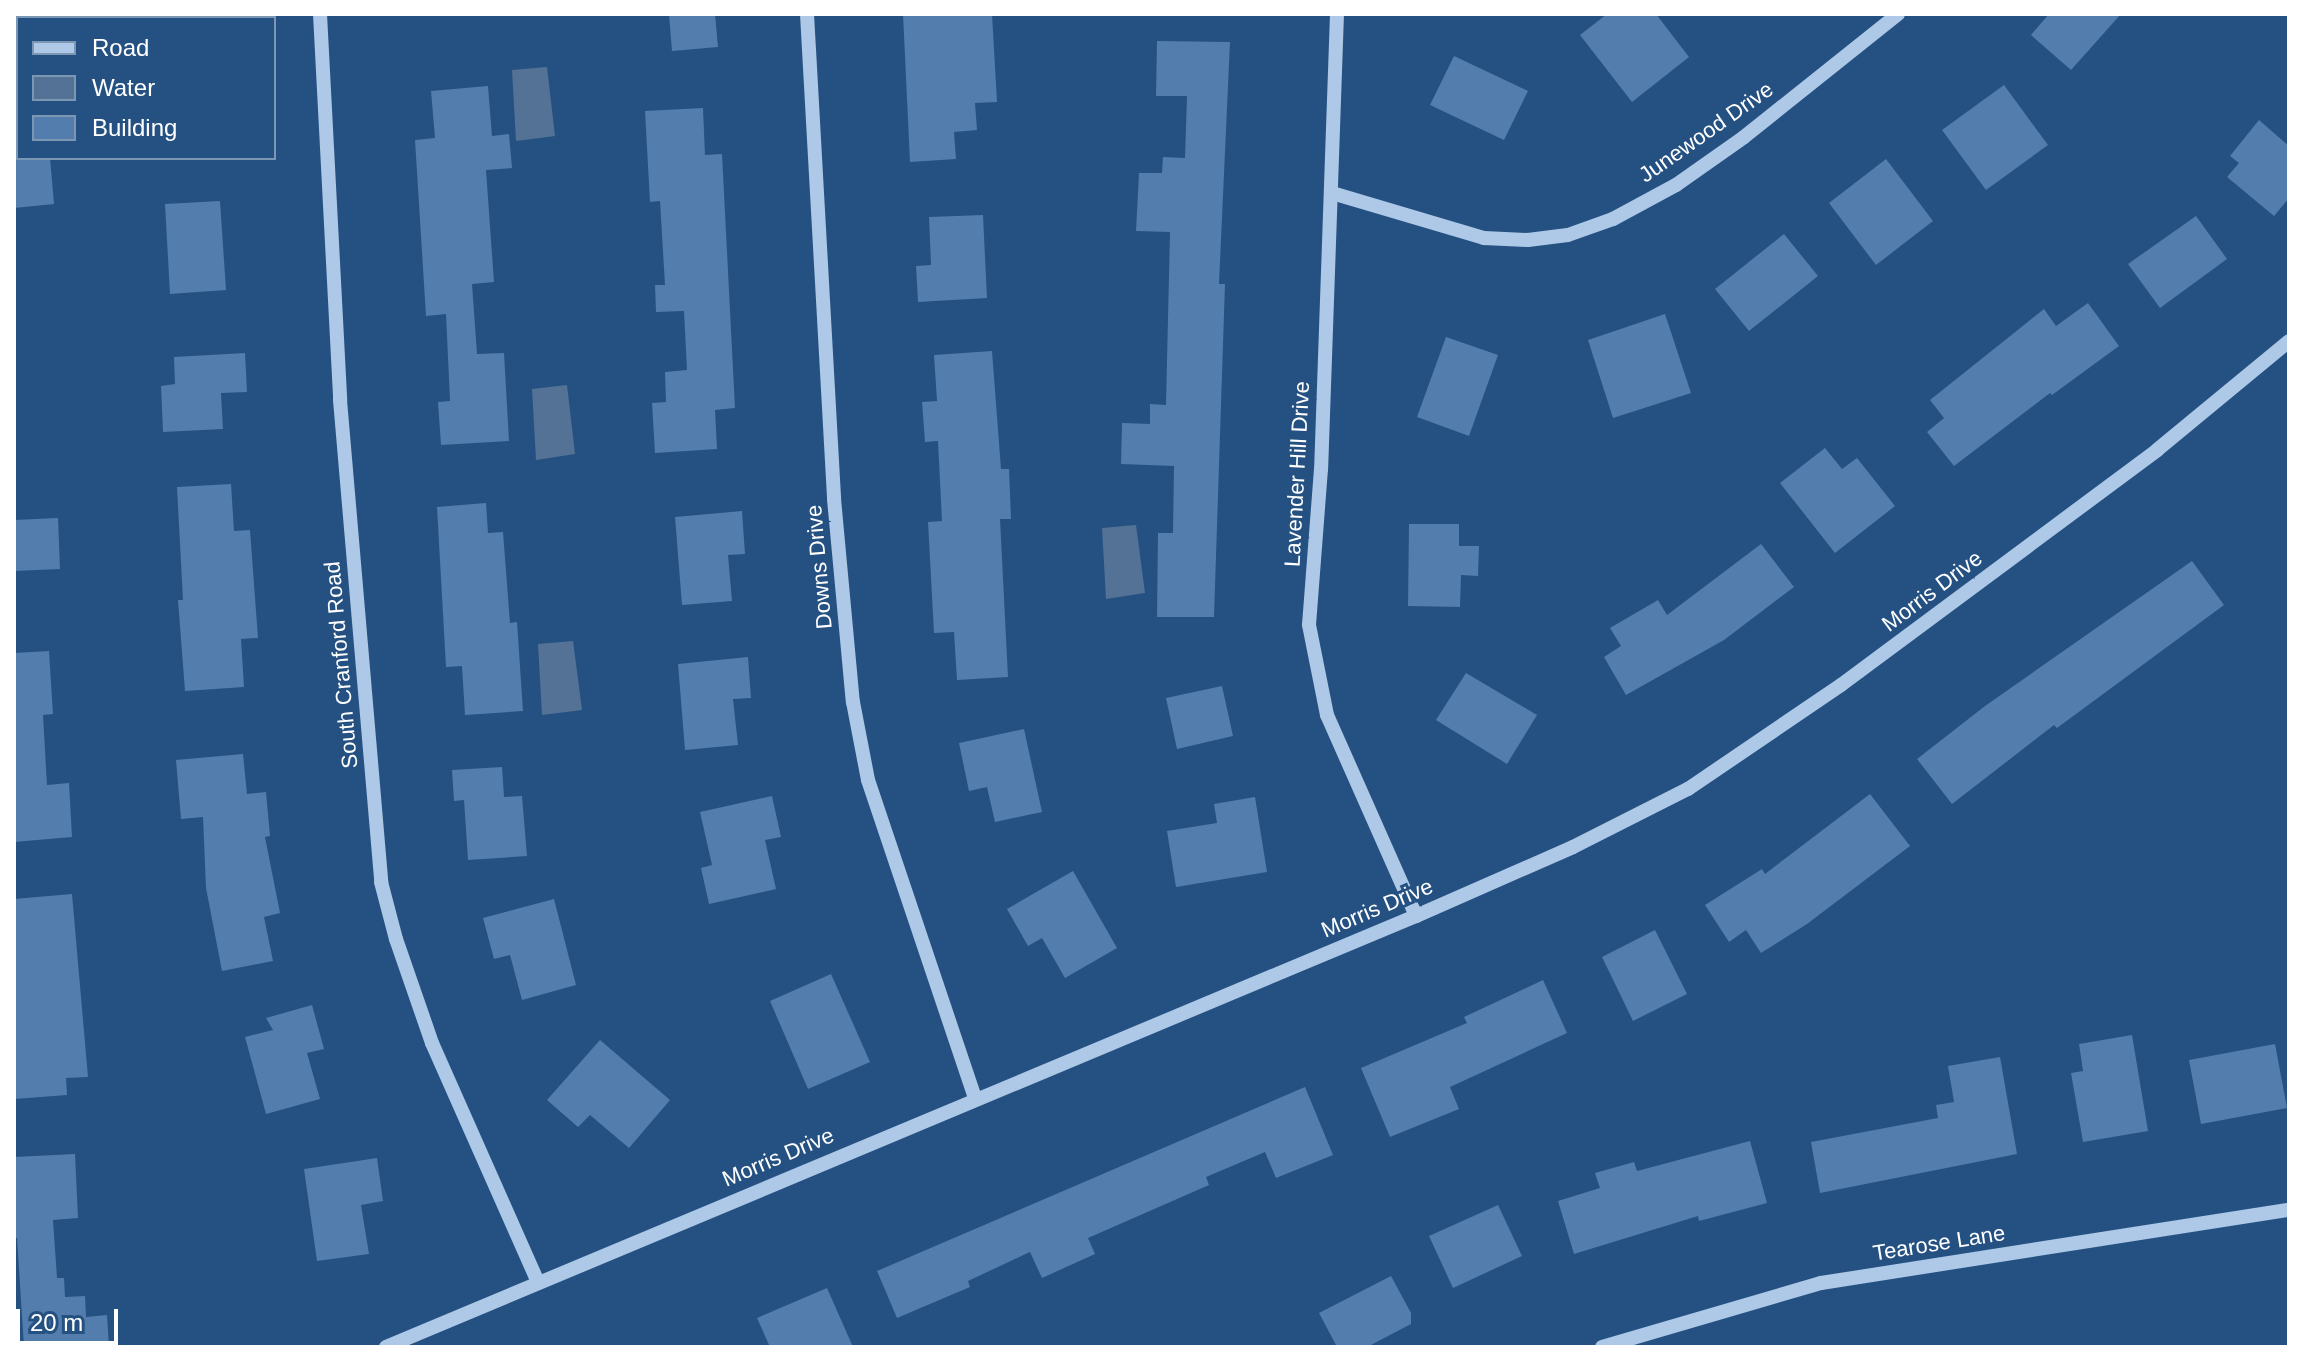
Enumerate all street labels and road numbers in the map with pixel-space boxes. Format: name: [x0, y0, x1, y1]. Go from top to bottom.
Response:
street label: Junewood Drive: [1634, 76, 1778, 188]
street label: Lavender Hill Drive: [1279, 381, 1315, 567]
street label: Downs Drive: [800, 504, 838, 630]
street label: Morris Drive: [1877, 545, 1987, 637]
street label: South Cranford Road: [319, 560, 363, 770]
street label: Morris Drive: [1317, 873, 1437, 943]
street label: Morris Drive: [718, 1122, 838, 1192]
street label: Tearose Lane: [1871, 1220, 2007, 1266]

